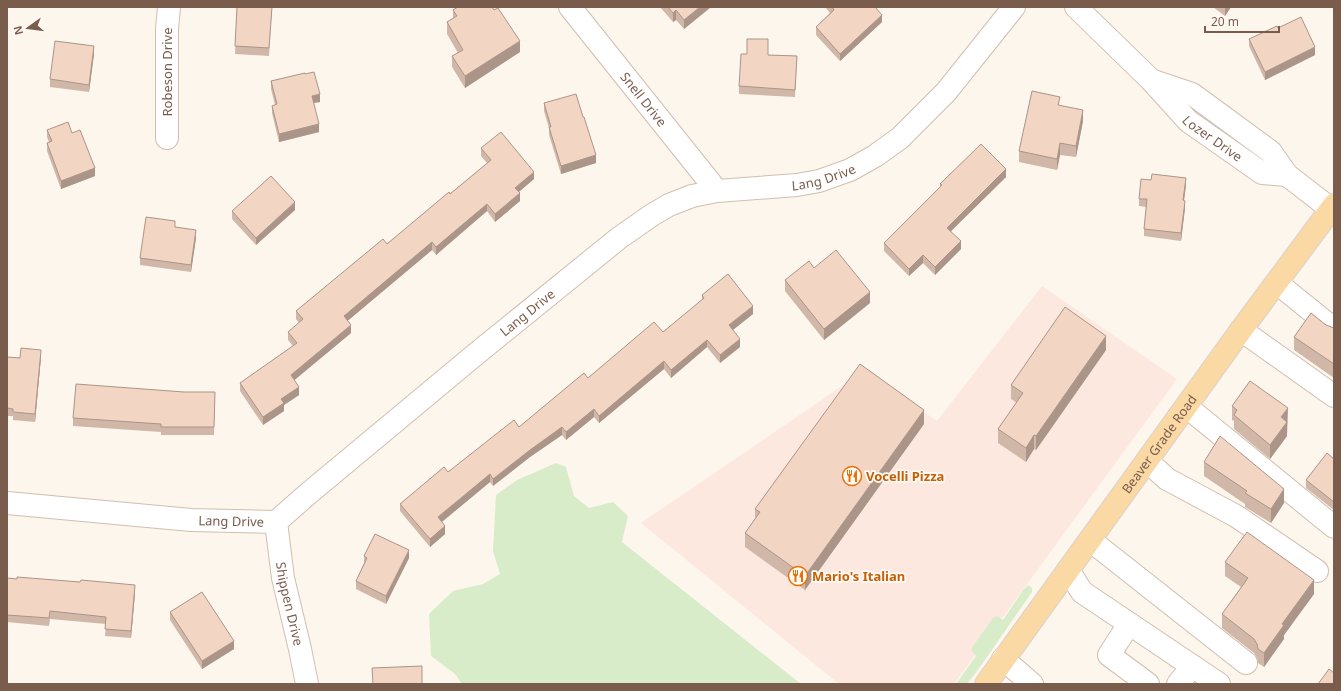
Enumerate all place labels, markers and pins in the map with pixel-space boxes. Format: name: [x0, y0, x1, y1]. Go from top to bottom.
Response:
restaurant icon: Vocelli Pizza: [841, 465, 863, 487]
place label: Vocelli Pizza: [866, 467, 944, 485]
restaurant icon: Mario's Italian: [787, 565, 809, 587]
place label: Mario's Italian: [812, 567, 905, 585]

